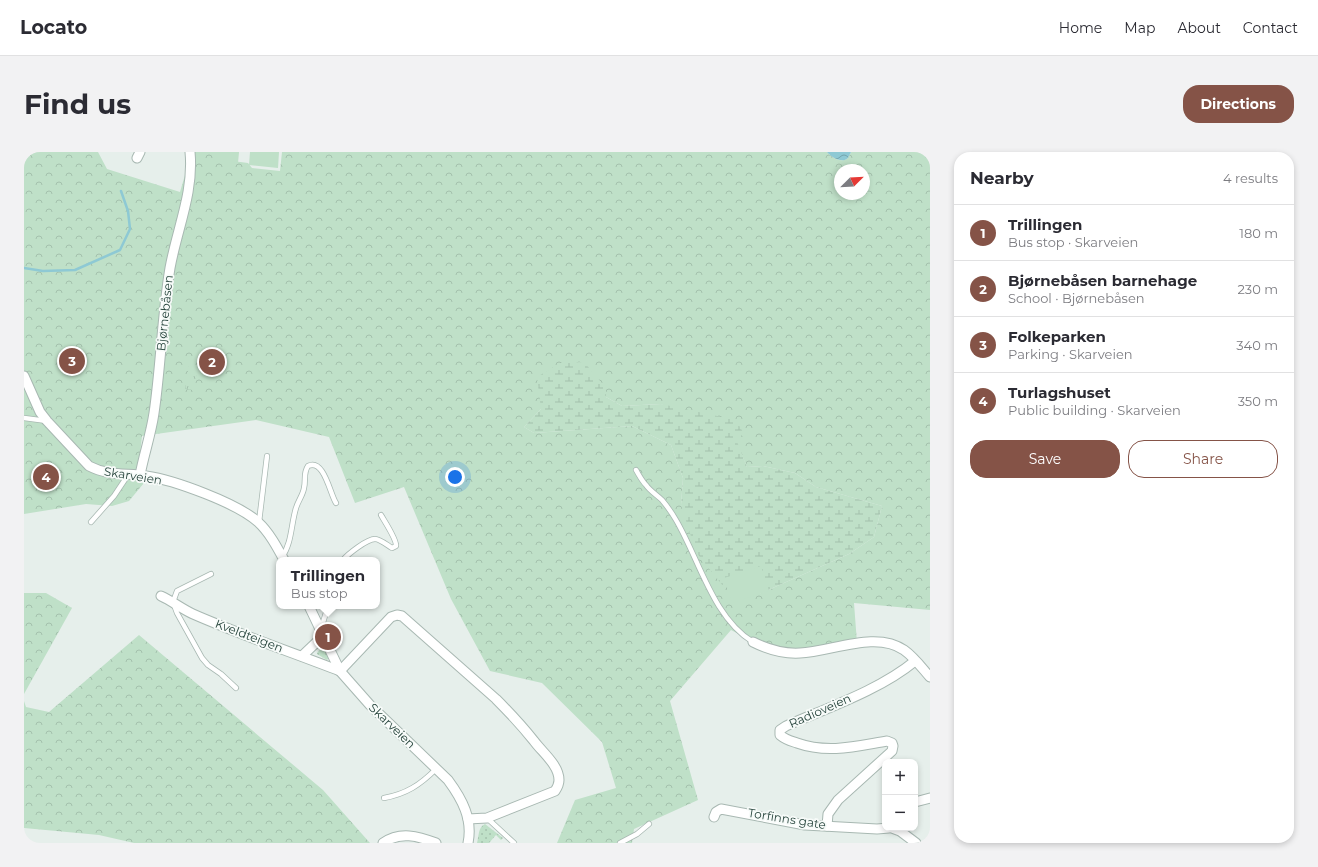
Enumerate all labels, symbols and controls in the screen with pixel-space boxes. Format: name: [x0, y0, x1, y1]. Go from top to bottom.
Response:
text: Locato: [20, 16, 87, 39]
text: Home: [1059, 19, 1102, 37]
text: Map: [1124, 19, 1155, 37]
text: About: [1177, 19, 1221, 37]
text: Contact: [1243, 19, 1298, 37]
button: Directions: [1183, 85, 1294, 123]
text: Find us: [24, 87, 131, 121]
north arrow: [834, 164, 870, 200]
text: Nearby: [970, 168, 1034, 188]
text: 4 results: [1223, 170, 1278, 186]
text: Trillingen: [1008, 215, 1082, 234]
text: 1: [980, 225, 986, 241]
text: 180 m: [1239, 225, 1278, 241]
text: Bus stop · Skarveien: [1008, 234, 1138, 250]
text: Bjørnebåsen barnehage: [1008, 271, 1197, 290]
street label: Bjørnebåsen: [153, 274, 176, 352]
text: 2: [979, 281, 987, 297]
text: 230 m: [1237, 281, 1278, 297]
text: School · Bjørnebåsen: [1008, 290, 1145, 306]
text: Folkeparken: [1008, 327, 1106, 346]
text: 3: [979, 337, 987, 353]
text: 340 m: [1236, 337, 1278, 353]
pin: 3: [59, 346, 85, 376]
text: Parking · Skarveien: [1008, 346, 1133, 362]
pin: 2: [199, 347, 225, 377]
text: Turlagshuset: [1008, 383, 1111, 402]
text: 4: [979, 393, 987, 409]
text: 350 m: [1238, 393, 1278, 409]
text: Public building · Skarveien: [1008, 402, 1181, 418]
button: Save: [970, 440, 1120, 478]
button: Share: [1128, 440, 1278, 478]
pin: 4: [33, 462, 59, 492]
street label: Skarveien: [103, 464, 163, 488]
your location: [445, 467, 465, 487]
popup: [276, 557, 380, 609]
text: Trillingen: [291, 566, 365, 585]
text: Bus stop: [291, 585, 347, 601]
street label: Kveldteigen: [213, 616, 285, 655]
pin: 1: [315, 622, 341, 652]
street label: Radioveien: [786, 690, 853, 731]
street label: Skarveien: [366, 700, 419, 751]
map controls: [882, 759, 918, 831]
button: +: [882, 759, 918, 795]
button: −: [882, 795, 918, 831]
street label: Torfinns gate: [747, 805, 827, 832]

